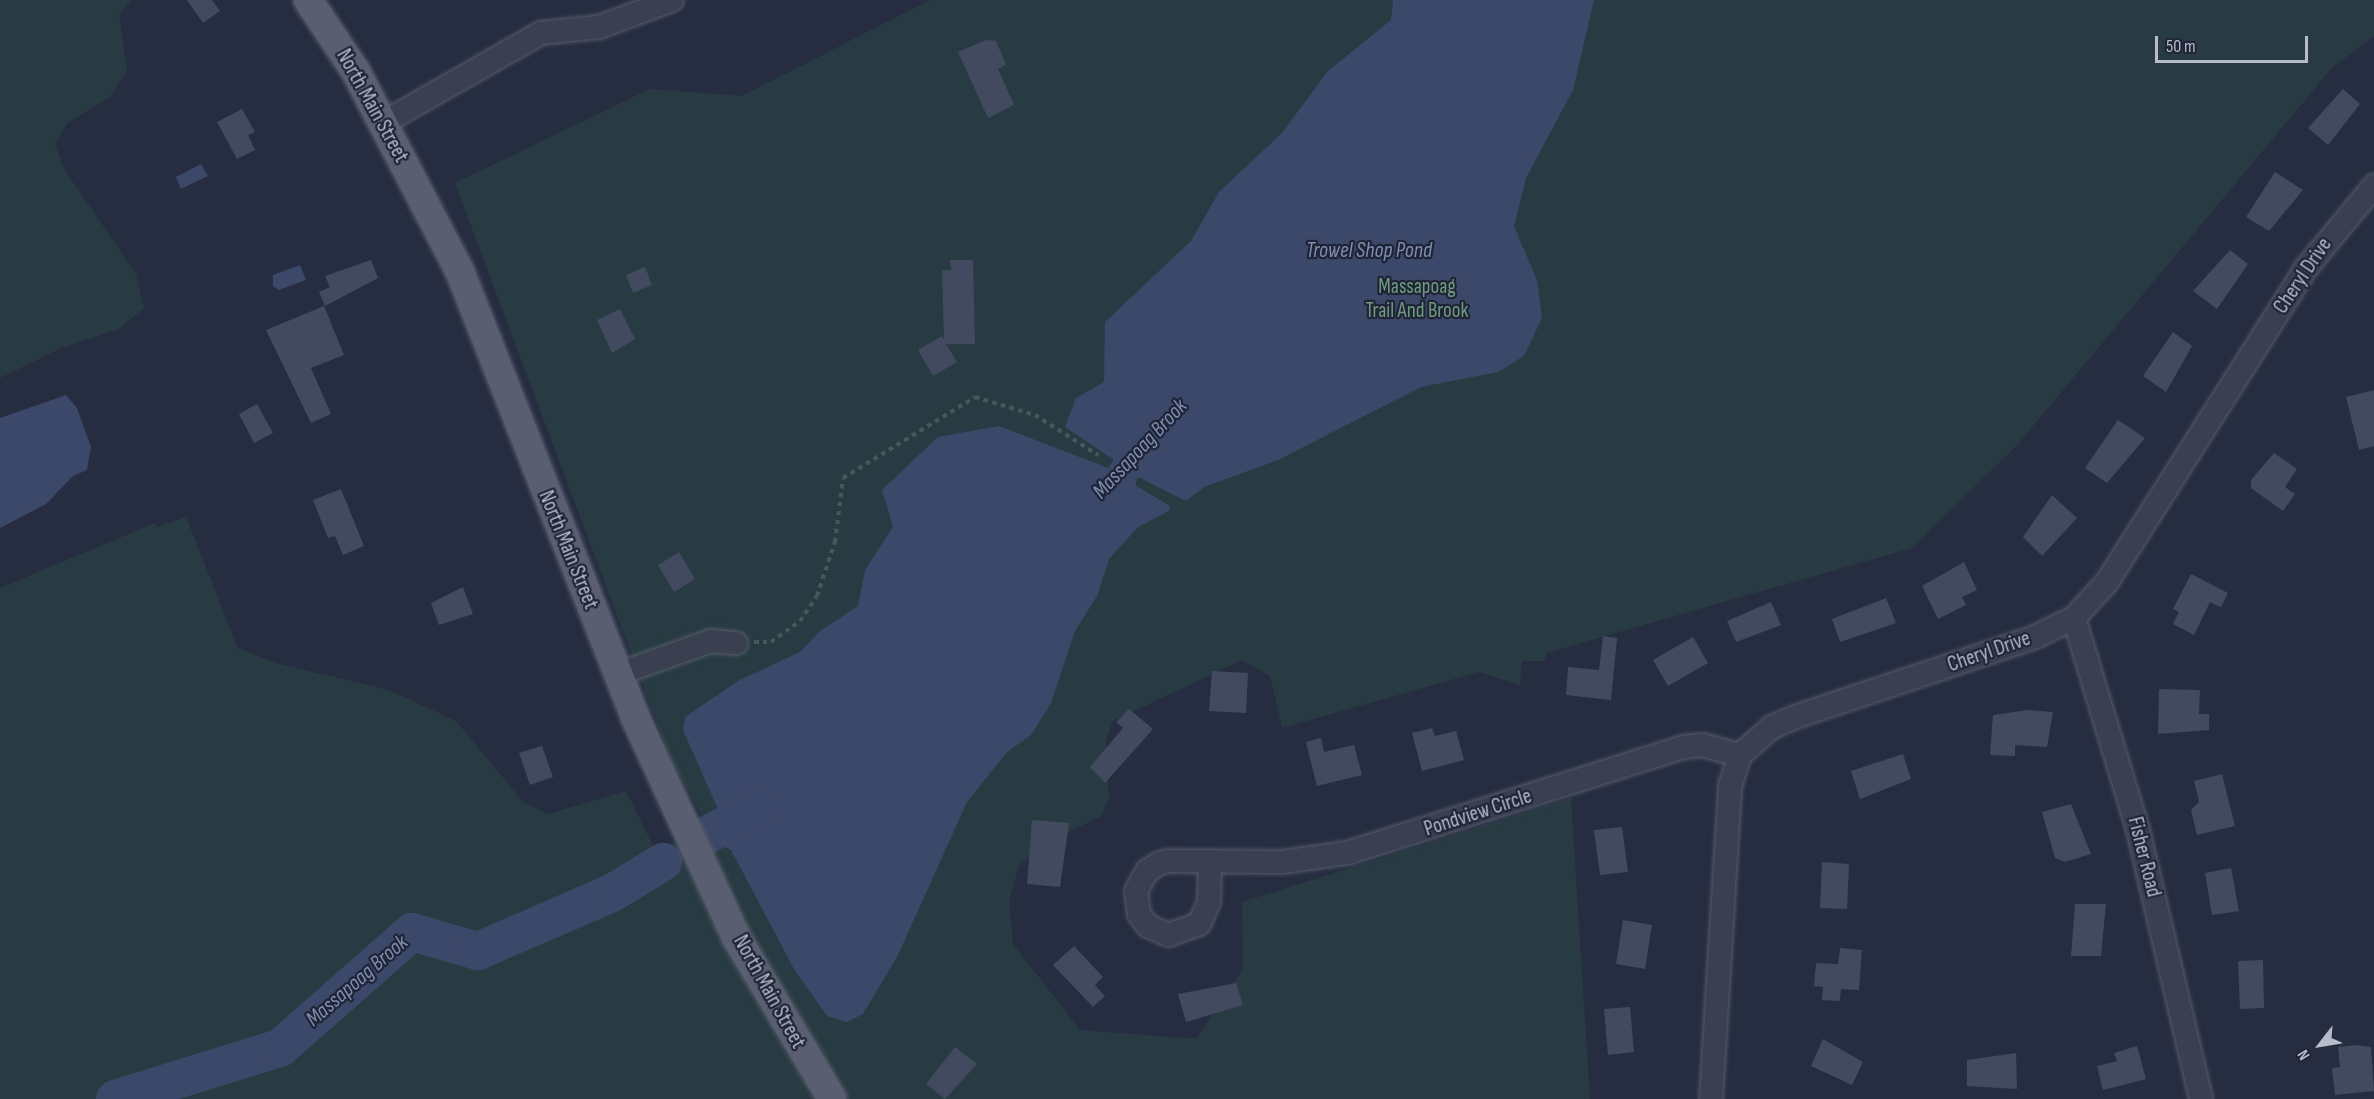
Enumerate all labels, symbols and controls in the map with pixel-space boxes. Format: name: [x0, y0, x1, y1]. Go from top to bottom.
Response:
scale bar: [2158, 24, 2311, 62]
text: 50 m: [2166, 36, 2196, 57]
street label: North Main Street: [331, 45, 413, 167]
street label: Cheryl Drive: [2269, 233, 2337, 319]
water label: Trowel Shop Pond: [1306, 238, 1432, 264]
park label: Massapoag Trail And Brook: [1366, 274, 1468, 324]
water label: Massapoag Brook: [1087, 394, 1193, 504]
street label: North Main Street: [533, 487, 603, 613]
street label: Cheryl Drive: [1944, 626, 2034, 678]
street label: Pondview Circle: [1421, 784, 1535, 842]
street label: Fisher Road: [2122, 814, 2166, 900]
water label: Massapoag Brook: [301, 930, 413, 1032]
street label: North Main Street: [728, 931, 810, 1053]
north arrow: [2290, 1015, 2350, 1075]
text: N: [2294, 1046, 2314, 1063]

